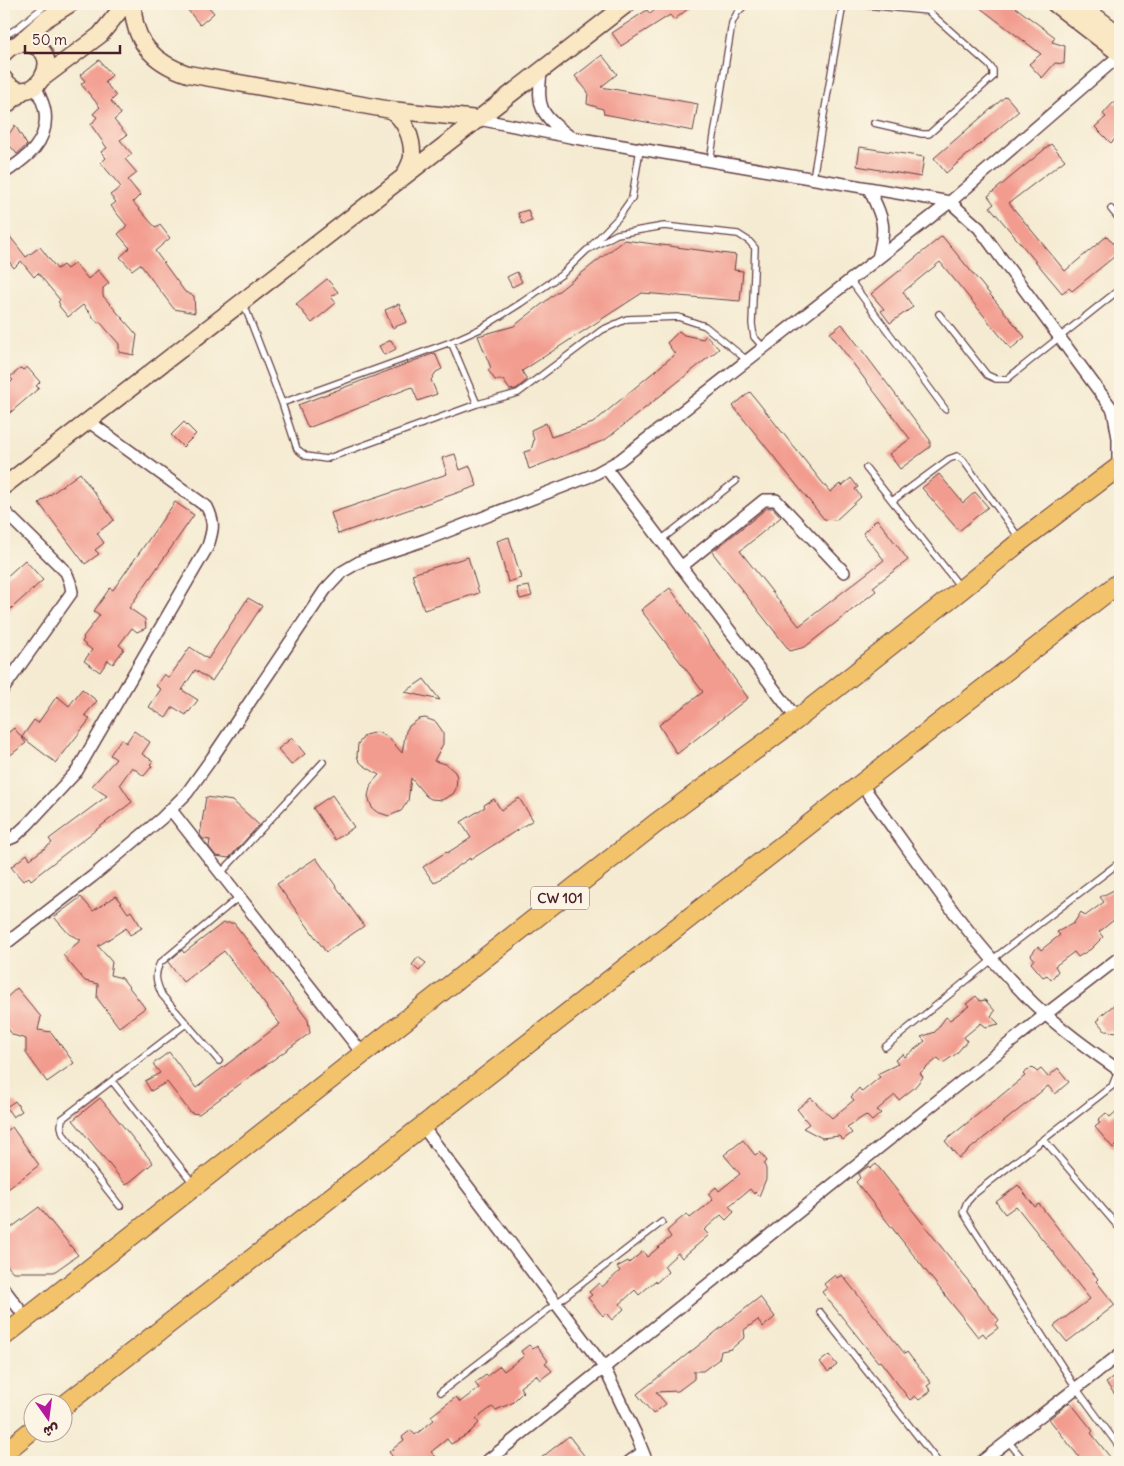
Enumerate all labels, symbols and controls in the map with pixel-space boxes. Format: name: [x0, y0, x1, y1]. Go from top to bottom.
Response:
scale bar: [25, 22, 120, 54]
text: 50 m: [32, 30, 67, 49]
road number: CW 101: [531, 886, 589, 910]
north arrow: [22, 1394, 72, 1444]
text: ش: [41, 1420, 61, 1441]

